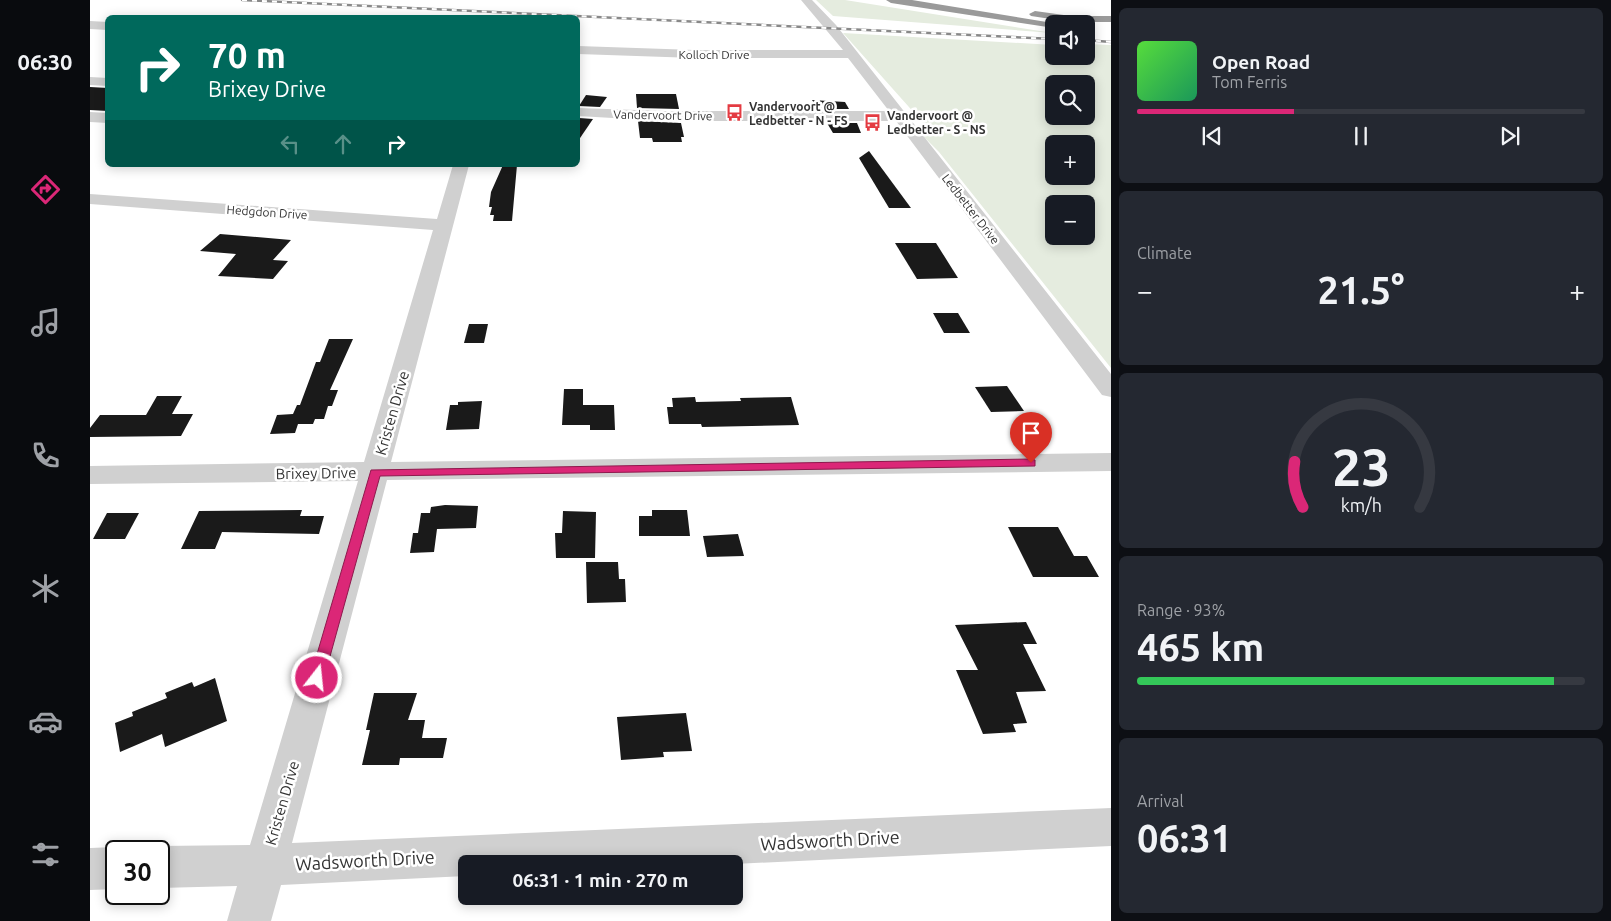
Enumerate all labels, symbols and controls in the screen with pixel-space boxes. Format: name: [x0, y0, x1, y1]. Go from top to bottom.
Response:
map controls: [1045, 15, 1095, 245]
button: sound: [1045, 15, 1095, 65]
icon: right: [125, 35, 190, 100]
text: 70 m: [208, 35, 286, 75]
street label: Kolloch Drive: [678, 48, 750, 61]
text: 06:30: [17, 49, 73, 74]
text: Open Road: [1212, 51, 1310, 73]
text: Tom Ferris: [1212, 73, 1287, 91]
button: search: [1045, 75, 1095, 125]
text: Brixey Drive: [208, 76, 326, 101]
place label: Vandervoort @ Ledbetter - N - FS: [749, 100, 848, 127]
bus stop icon: Vandervoort @ Ledbetter - N - FS: [725, 103, 745, 123]
street label: Vandervoort Drive: [613, 108, 713, 122]
place label: Vandervoort @ Ledbetter - S - NS: [887, 109, 986, 136]
bus stop icon: Vandervoort @ Ledbetter - S - NS: [863, 112, 883, 132]
icon: previous: [1198, 122, 1226, 150]
icon: pause: [1347, 122, 1375, 150]
icon: next: [1496, 122, 1524, 150]
icon: left: [276, 130, 304, 158]
icon: ahead: [329, 130, 357, 158]
icon: right: [382, 130, 410, 158]
button: +: [1045, 135, 1095, 185]
street label: Ledbetter Drive: [940, 171, 1002, 247]
icon: directions: [28, 172, 63, 207]
button: −: [1045, 195, 1095, 245]
street label: Hedgdon Drive: [226, 203, 308, 221]
text: Climate: [1137, 244, 1192, 262]
text: 21.5°: [1317, 269, 1405, 311]
text: −: [1137, 275, 1153, 306]
text: +: [1569, 275, 1585, 306]
icon: music: [28, 305, 63, 340]
street label: Kristen Drive: [372, 369, 412, 457]
pin: [1010, 412, 1052, 463]
icon: arrive: [1017, 419, 1045, 447]
icon: phone: [28, 438, 63, 473]
text: 23: [1332, 438, 1390, 496]
street label: Brixey Drive: [276, 464, 356, 482]
text: km/h: [1340, 495, 1382, 515]
icon: climate: [28, 571, 63, 606]
text: Range · 93%: [1137, 601, 1225, 619]
text: 465 km: [1137, 626, 1264, 668]
position arrow: [290, 651, 342, 703]
icon: car: [28, 704, 63, 739]
street label: Kristen Drive: [262, 759, 302, 847]
text: Arrival: [1137, 792, 1184, 810]
text: 06:31: [1137, 817, 1232, 859]
street label: Wadsworth Drive: [760, 826, 900, 854]
icon: filters: [28, 837, 63, 872]
speed limit sign: 30: [105, 840, 170, 905]
street label: Wadsworth Drive: [295, 846, 435, 874]
text: 06:31 · 1 min · 270 m: [513, 869, 688, 891]

